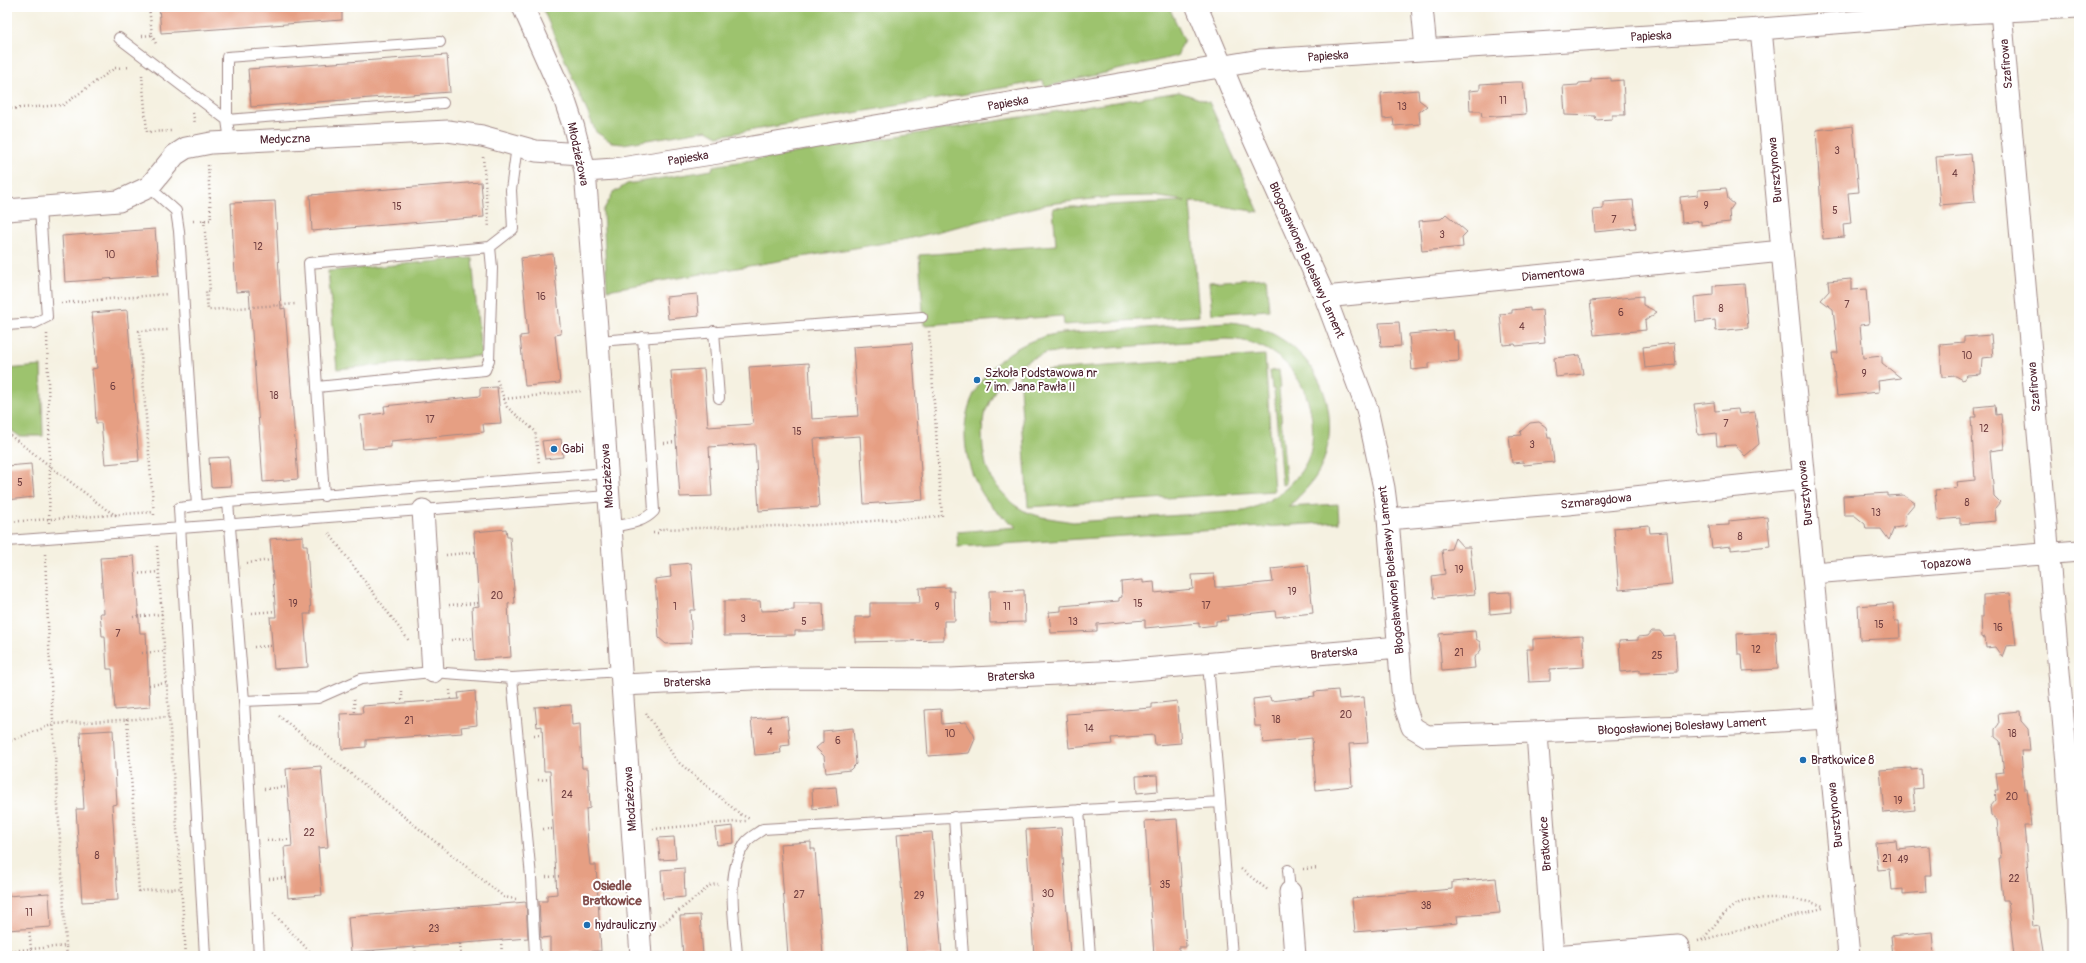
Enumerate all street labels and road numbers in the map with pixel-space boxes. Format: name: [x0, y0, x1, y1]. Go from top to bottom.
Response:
street label: Papieska: [1630, 28, 1673, 45]
street label: Szafirowa: [1997, 38, 2016, 89]
street label: Papieska: [1307, 48, 1350, 65]
street label: Papieska: [986, 92, 1030, 114]
street label: Młodzieżowa: [563, 121, 592, 188]
street label: Medyczna: [260, 131, 311, 148]
street label: Bursztynowa: [1765, 136, 1786, 203]
street label: Papieska: [666, 148, 710, 169]
street label: Błogosławionej Bolesławy Lament: [1265, 180, 1348, 341]
street label: Diamentowa: [1521, 264, 1586, 285]
street label: Szafirowa: [2025, 361, 2044, 412]
street label: Młodzieżowa: [598, 443, 617, 509]
street label: Bursztynowa: [1795, 459, 1816, 526]
street label: Błogosławionej Bolesławy Lament: [1375, 485, 1408, 655]
street label: Szmaragdowa: [1560, 490, 1633, 513]
street label: Topazowa: [1920, 554, 1972, 573]
street label: Braterska: [1310, 644, 1359, 663]
street label: Braterska: [987, 668, 1035, 685]
street label: Braterska: [663, 674, 711, 691]
street label: Błogosławionej Bolesławy Lament: [1597, 715, 1767, 738]
street label: Młodzieżowa: [621, 766, 640, 832]
street label: Bursztynowa: [1825, 781, 1846, 848]
street label: Bratkowice: [1536, 816, 1555, 872]

